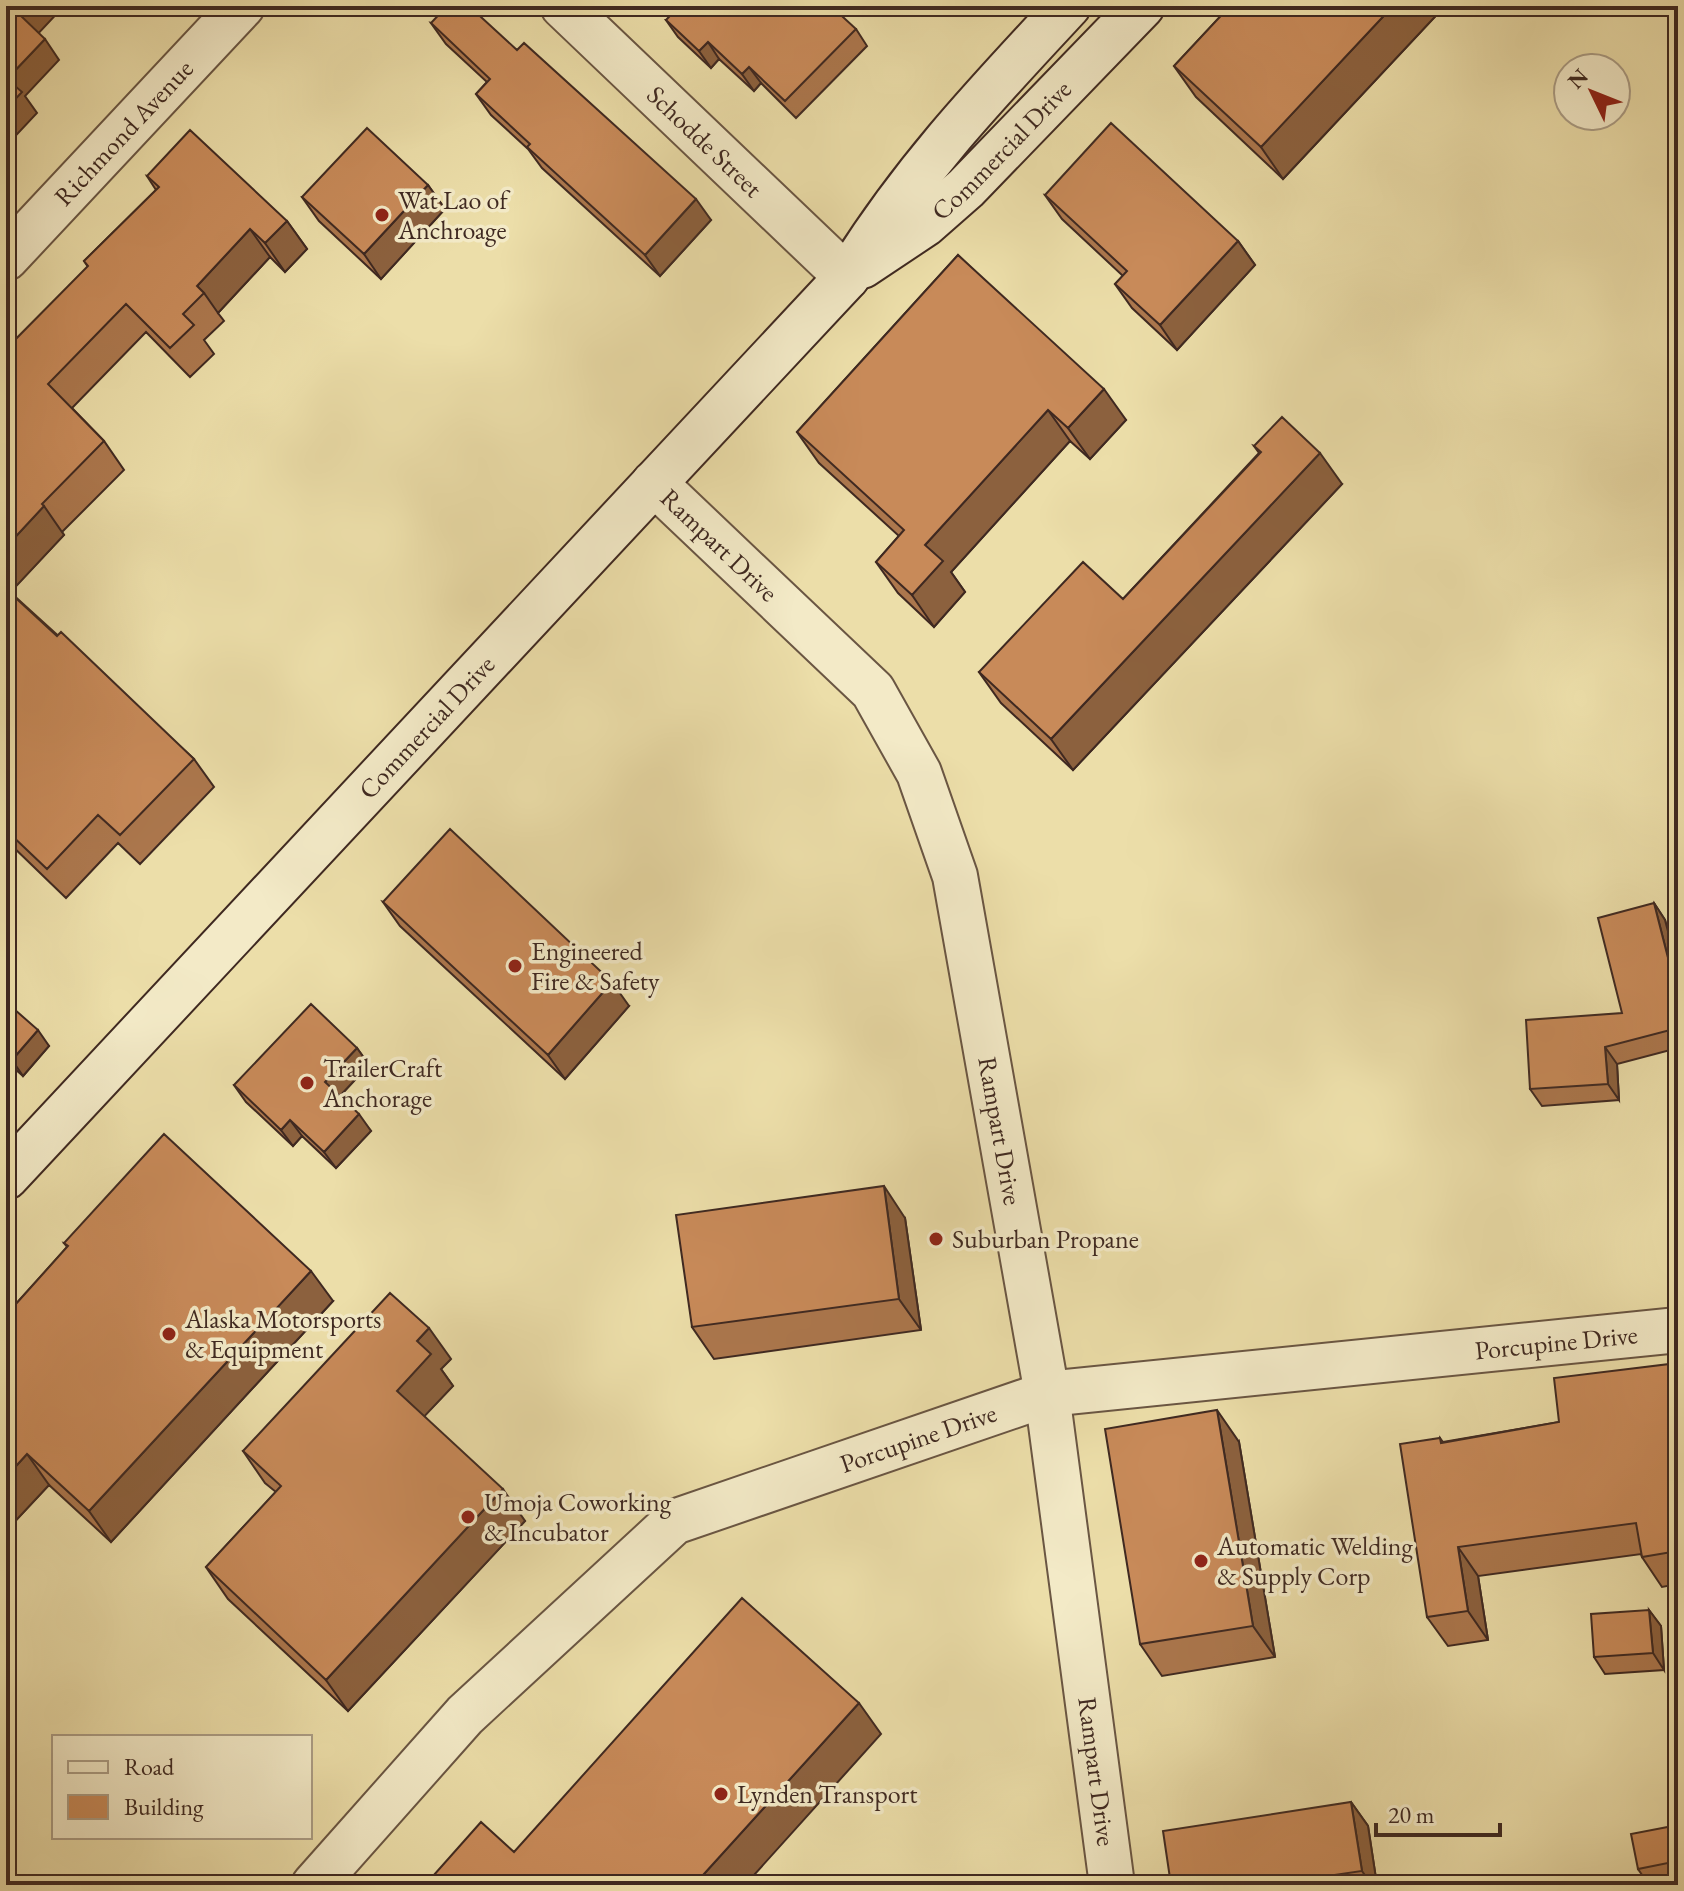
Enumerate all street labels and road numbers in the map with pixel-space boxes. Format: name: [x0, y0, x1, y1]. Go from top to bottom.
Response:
street label: Richmond Avenue: [47, 52, 200, 213]
street label: Commercial Drive: [924, 73, 1078, 228]
street label: Schodde Street: [640, 78, 770, 205]
street label: Rampart Drive: [653, 481, 785, 609]
street label: Commercial Drive: [351, 648, 502, 806]
street label: Rampart Drive: [970, 1054, 1030, 1208]
street label: Porcupine Drive: [1473, 1317, 1639, 1368]
street label: Porcupine Drive: [835, 1396, 1001, 1481]
street label: Rampart Drive: [1070, 1695, 1124, 1848]

